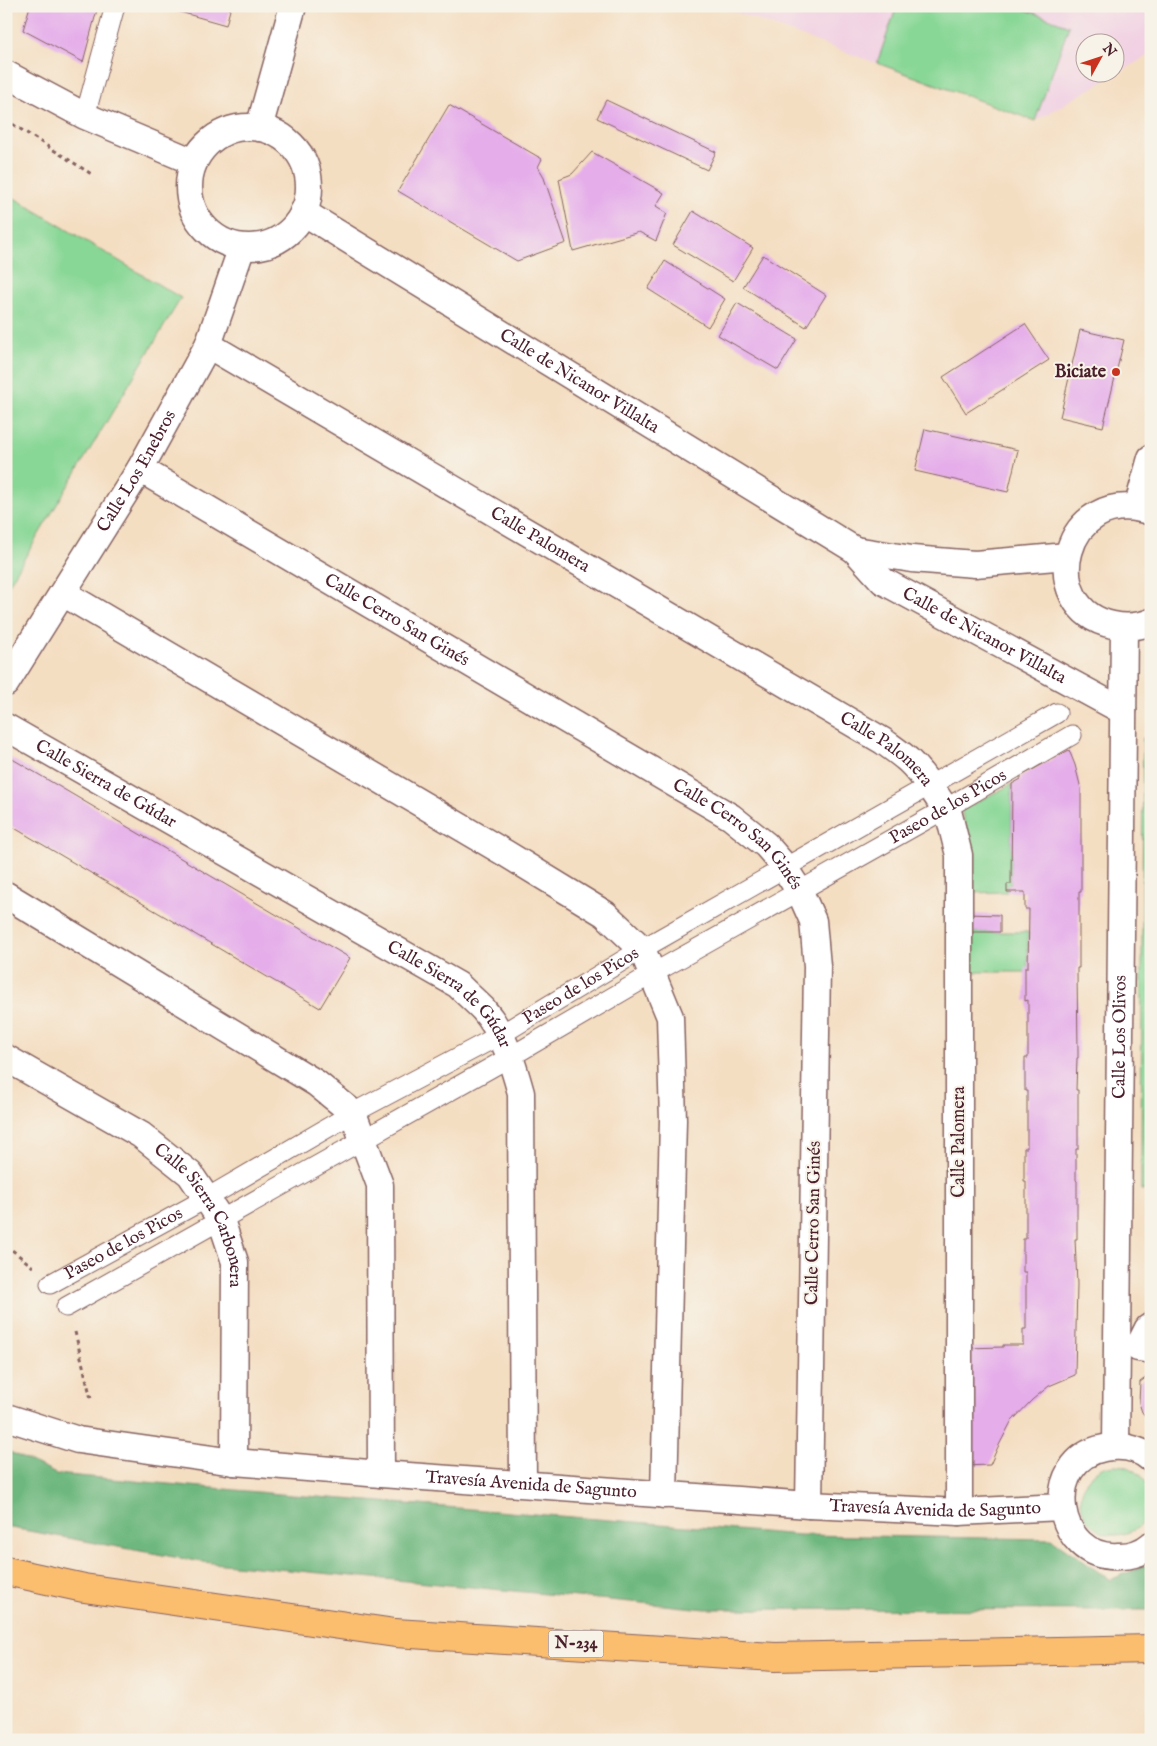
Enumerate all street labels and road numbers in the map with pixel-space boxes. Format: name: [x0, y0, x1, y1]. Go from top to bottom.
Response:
street label: Calle de Nicanor Villalta: [495, 324, 664, 439]
street label: Calle Los Enebros: [92, 406, 182, 537]
street label: Calle Palomera: [486, 502, 594, 578]
street label: Calle Cerro San Ginés: [320, 569, 474, 672]
street label: Calle de Nicanor Villalta: [898, 582, 1070, 690]
street label: Calle Palomera: [835, 707, 938, 791]
street label: Calle Sierra de Gúdar: [31, 735, 181, 834]
street label: Paseo de los Picos: [885, 764, 1011, 850]
street label: Calle Cerro San Ginés: [668, 774, 807, 894]
street label: Calle Sierra de Gúdar: [383, 935, 517, 1052]
street label: Paseo de los Picos: [519, 942, 643, 1030]
street label: Calle Los Olivos: [1108, 975, 1132, 1099]
street label: Calle Palomera: [948, 1086, 971, 1198]
street label: Calle Sierra Carbonera: [149, 1138, 247, 1288]
street label: Calle Cerro San Ginés: [801, 1141, 827, 1305]
street label: Paseo de los Picos: [60, 1202, 187, 1285]
street label: Travesía Avenida de Sagunto: [424, 1466, 638, 1504]
street label: Travesía Avenida de Sagunto: [829, 1494, 1042, 1524]
road number: N-234: [548, 1630, 604, 1658]

